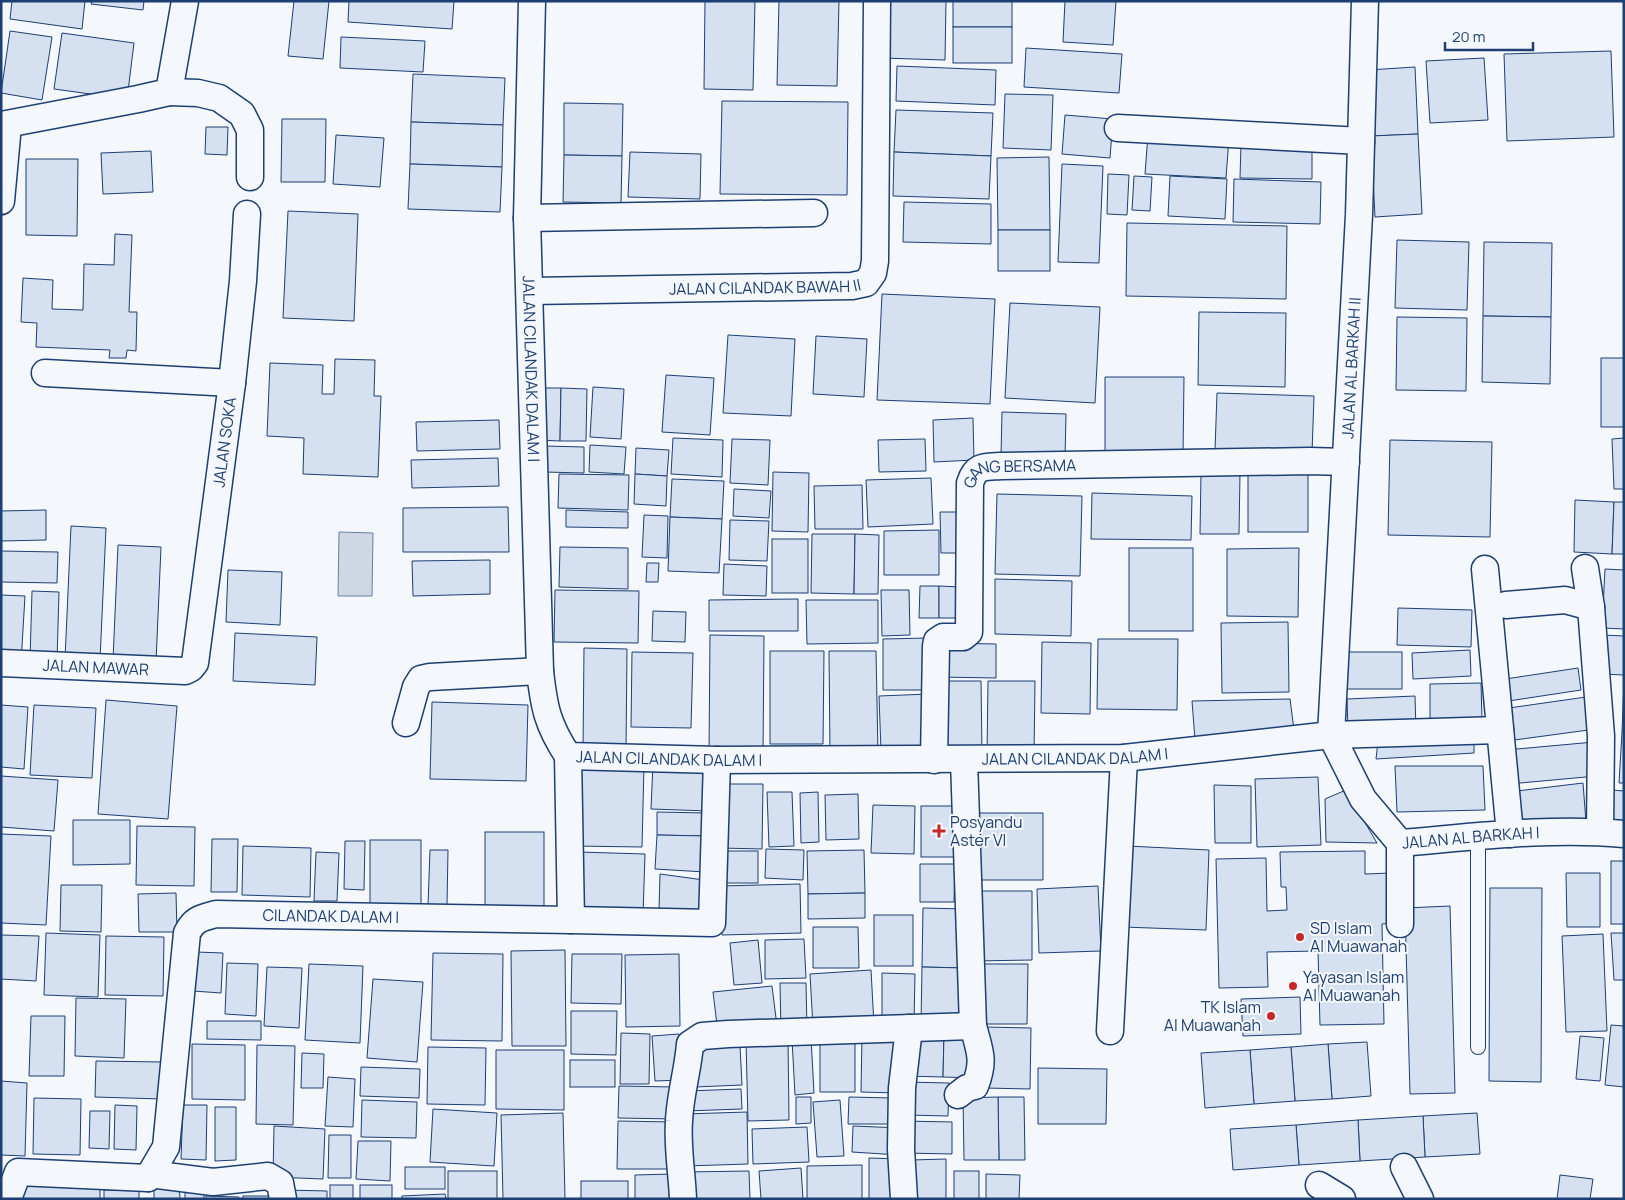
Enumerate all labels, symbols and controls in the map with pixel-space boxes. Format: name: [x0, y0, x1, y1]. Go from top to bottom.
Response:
scale bar: [1445, 20, 1532, 52]
text: 20 m: [1452, 26, 1485, 47]
street label: JALAN CILANDAK BAWAH II: [669, 273, 863, 300]
street label: JALAN CILANDAK DALAM I: [518, 275, 545, 462]
street label: JALAN AL BARKAH II: [1336, 297, 1366, 439]
street label: JALAN SOKA: [207, 396, 241, 489]
street label: GANG BERSAMA: [958, 454, 1076, 491]
street label: JALAN MAWAR: [42, 654, 149, 680]
street label: JALAN CILANDAK DALAM I: [982, 742, 1169, 770]
street label: JALAN CILANDAK DALAM I: [576, 745, 762, 771]
place label: Posyandu Aster VI: [950, 811, 1023, 851]
street label: JALAN AL BARKAH I: [1401, 821, 1540, 854]
marker: Posyandu Aster VI: [932, 824, 946, 838]
street label: CILANDAK DALAM I: [262, 904, 399, 928]
place label: SD Islam Al Muawanah: [1310, 917, 1407, 957]
marker: SD Islam Al Muawanah: [1294, 931, 1306, 943]
place label: Yayasan Islam Al Muawanah: [1303, 966, 1404, 1006]
marker: Yayasan Islam Al Muawanah: [1287, 980, 1299, 992]
place label: TK Islam Al Muawanah: [1164, 996, 1261, 1036]
marker: TK Islam Al Muawanah: [1265, 1010, 1277, 1022]

